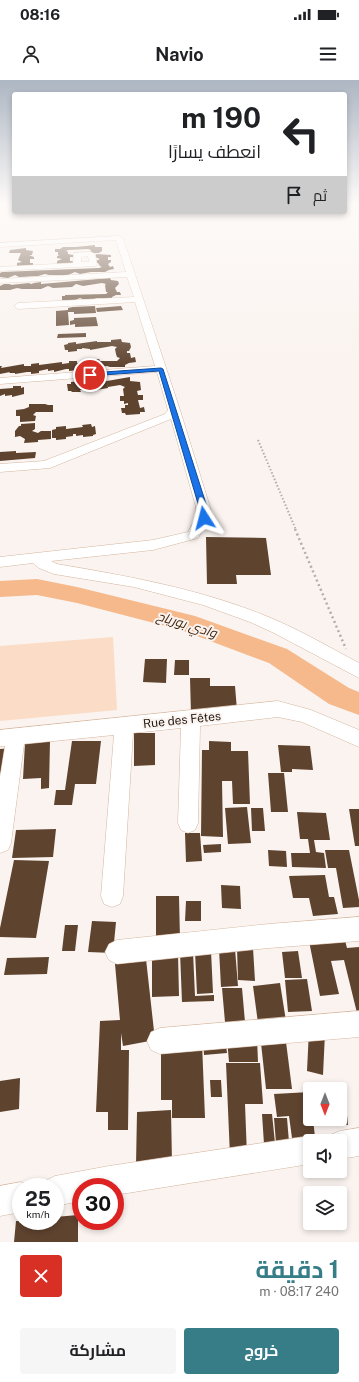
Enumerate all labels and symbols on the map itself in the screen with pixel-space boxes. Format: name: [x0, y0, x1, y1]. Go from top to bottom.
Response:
pin: [73, 358, 107, 392]
position arrow: [183, 497, 225, 539]
water label: وادي بورياح: [153, 608, 220, 644]
street label: Rue des Fêtes: [142, 709, 222, 731]
north arrow: [303, 1082, 347, 1126]
speed limit sign: 30: [72, 1178, 124, 1230]

